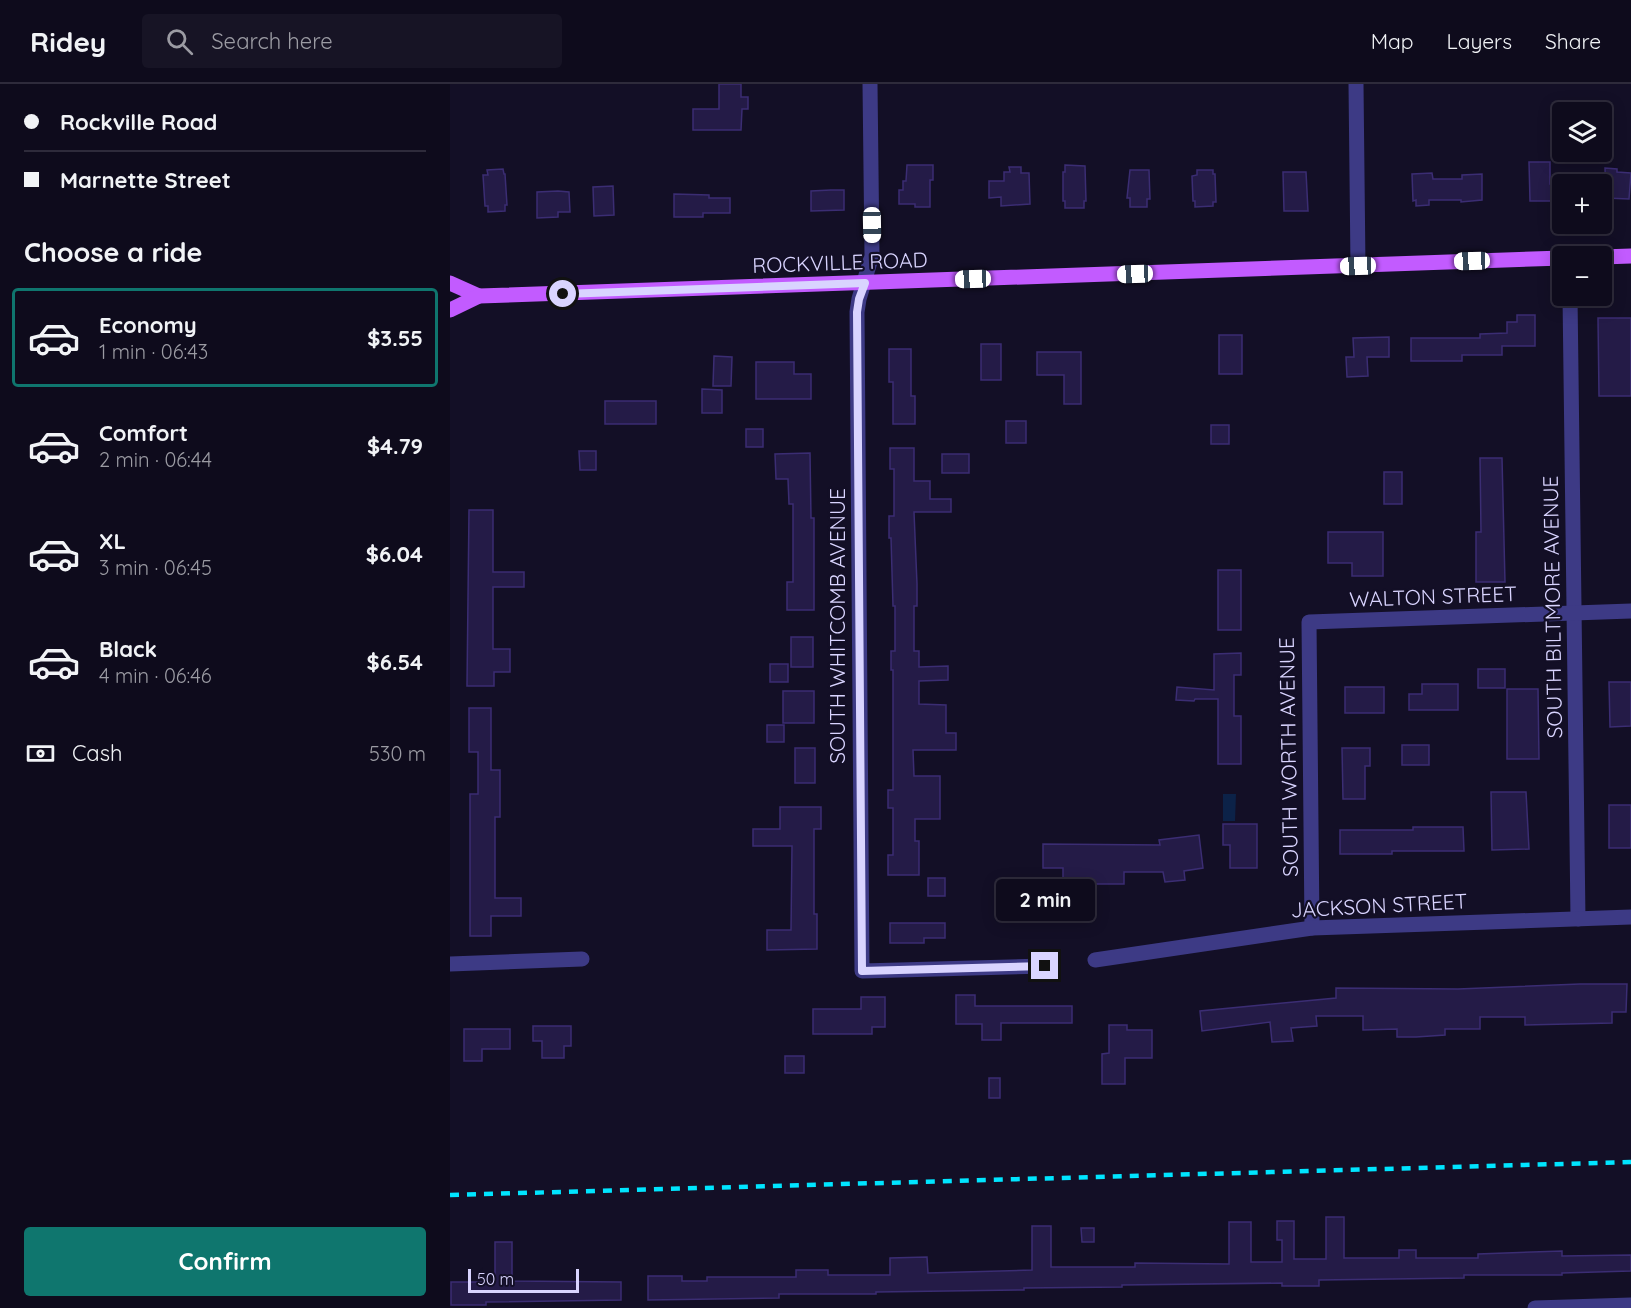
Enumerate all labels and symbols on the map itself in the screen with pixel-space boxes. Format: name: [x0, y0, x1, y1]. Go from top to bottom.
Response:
car: [863, 207, 881, 243]
street label: ROCKVILLE ROAD: [752, 246, 928, 278]
car: [1454, 251, 1490, 271]
car: [1340, 256, 1376, 276]
car: [1117, 264, 1153, 284]
car: [955, 269, 991, 289]
route start: [549, 280, 576, 307]
street label: SOUTH BILTMORE AVENUE: [1537, 475, 1567, 739]
street label: SOUTH WHITCOMB AVENUE: [824, 488, 850, 764]
street label: WALTON STREET: [1349, 580, 1517, 612]
street label: SOUTH WORTH AVENUE: [1273, 637, 1303, 877]
callout: 2 min: [996, 879, 1094, 921]
street label: JACKSON STREET: [1290, 887, 1468, 923]
route end: [1031, 952, 1058, 979]
scale bar: [468, 1266, 579, 1294]

